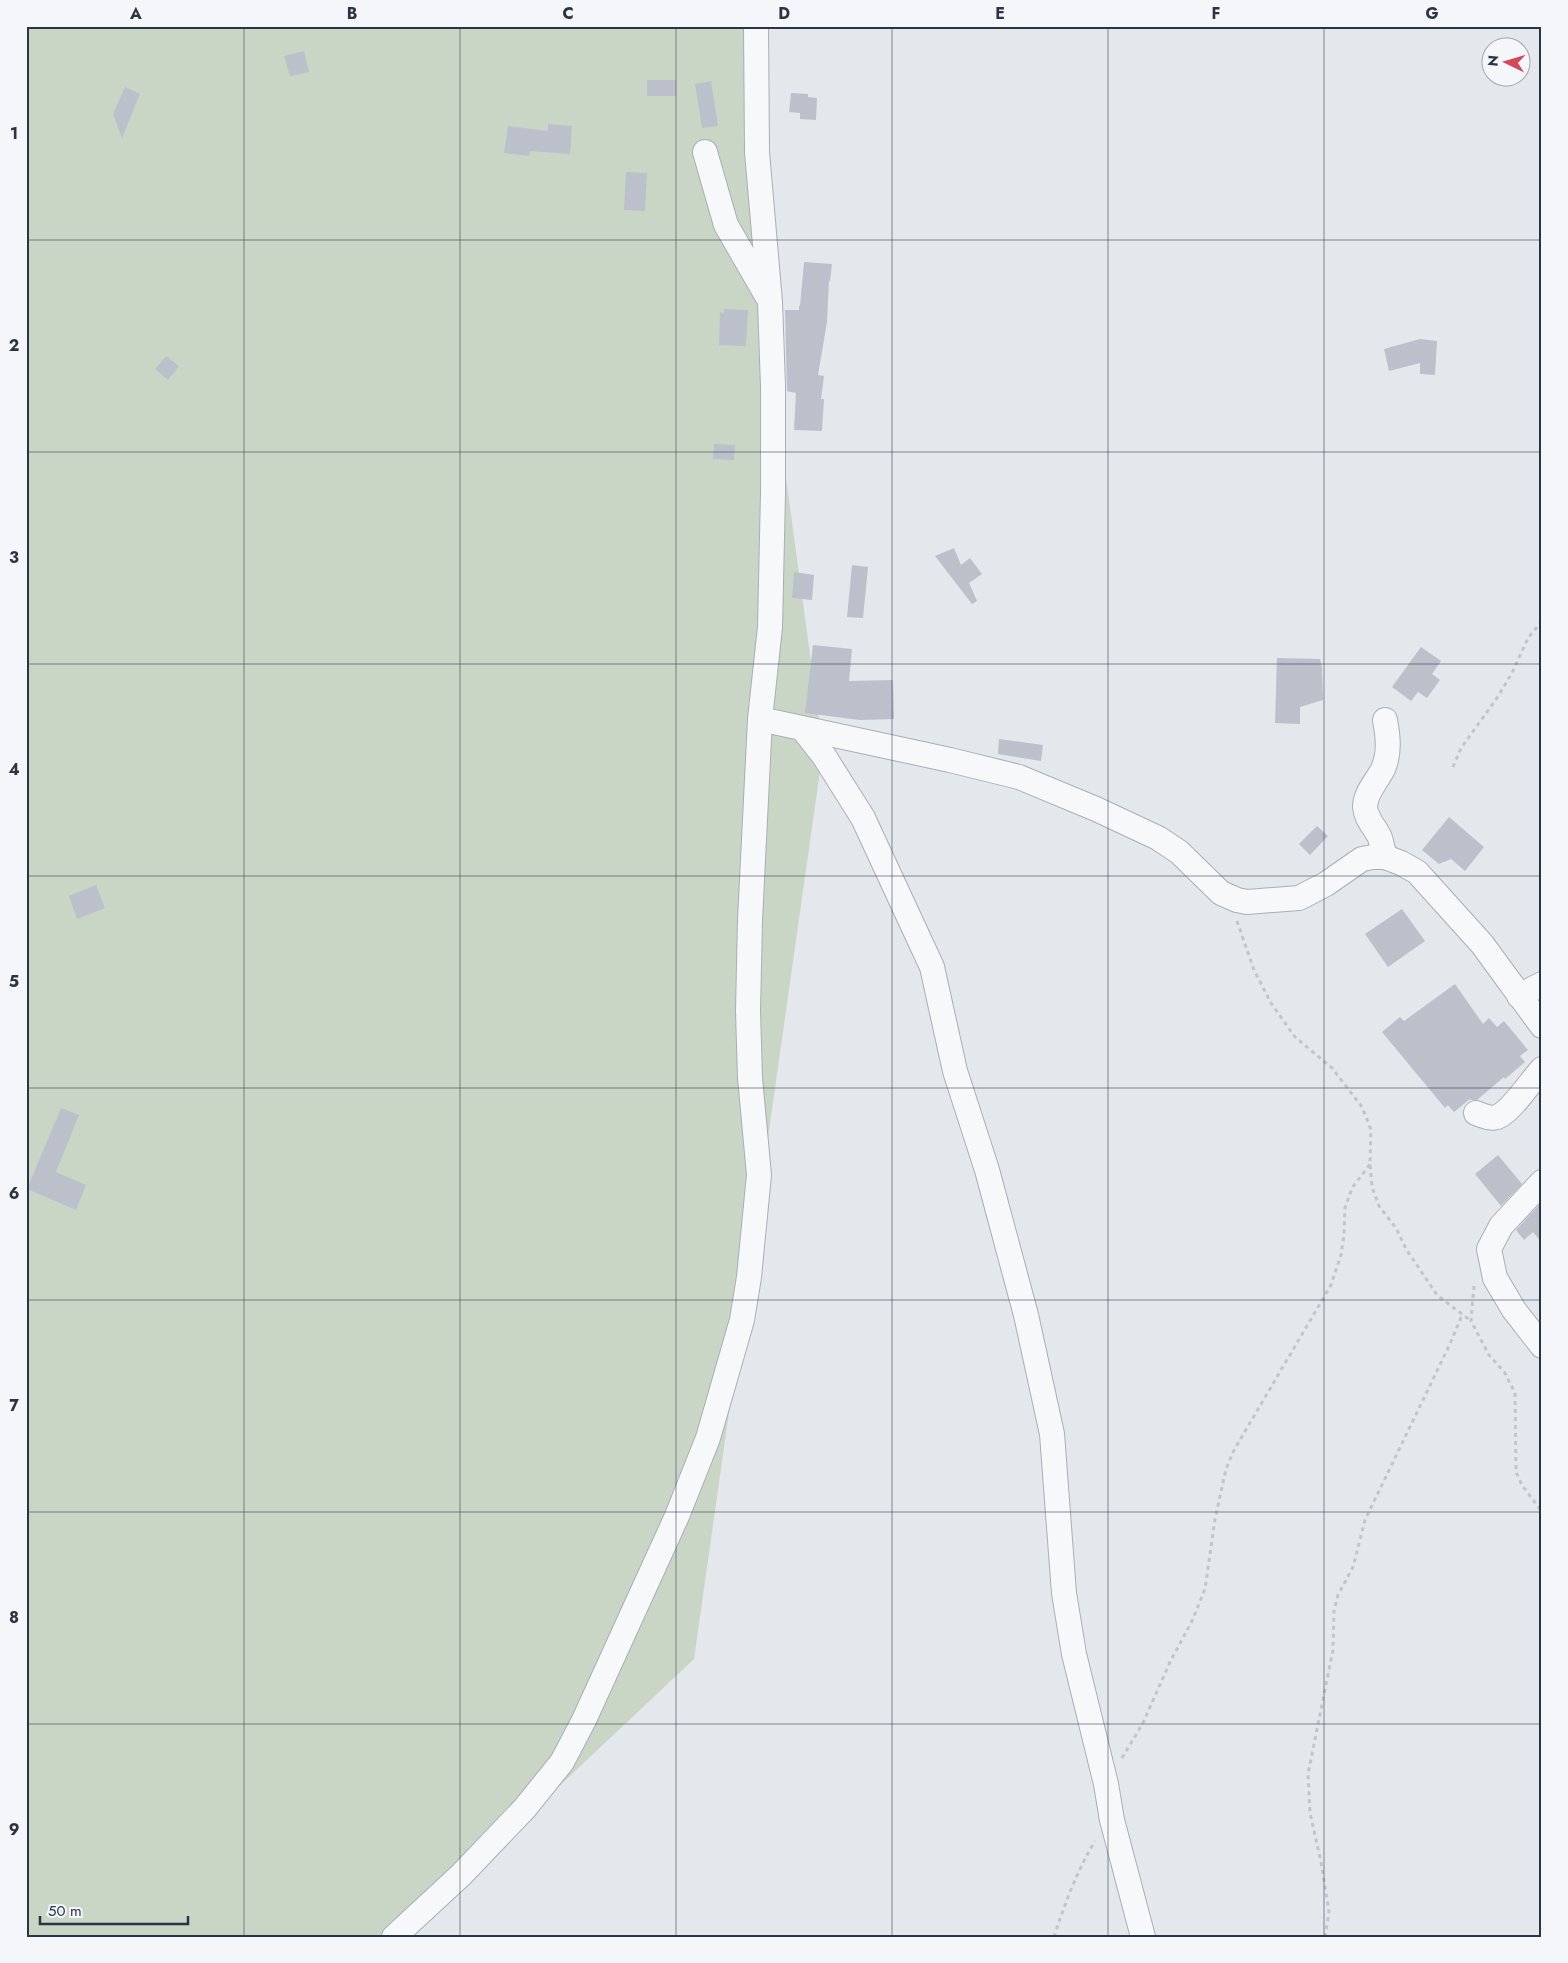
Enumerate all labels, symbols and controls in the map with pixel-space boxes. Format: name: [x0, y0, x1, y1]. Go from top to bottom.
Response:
text: A: [129, 2, 142, 25]
text: B: [347, 2, 357, 25]
text: C: [562, 2, 574, 25]
text: D: [778, 2, 790, 25]
text: E: [995, 2, 1005, 25]
text: F: [1212, 2, 1220, 25]
text: G: [1425, 2, 1439, 25]
north arrow: [1480, 38, 1530, 88]
text: N: [1483, 54, 1503, 67]
text: 1: [10, 122, 18, 145]
text: 2: [9, 334, 19, 357]
text: 3: [9, 546, 19, 569]
text: 4: [8, 758, 20, 781]
text: 5: [9, 970, 19, 993]
text: 6: [9, 1182, 19, 1205]
text: 7: [9, 1394, 19, 1417]
text: 8: [9, 1606, 19, 1629]
text: 9: [9, 1818, 19, 1841]
scale bar: [40, 1893, 188, 1925]
text: 50 m: [48, 1900, 82, 1922]

